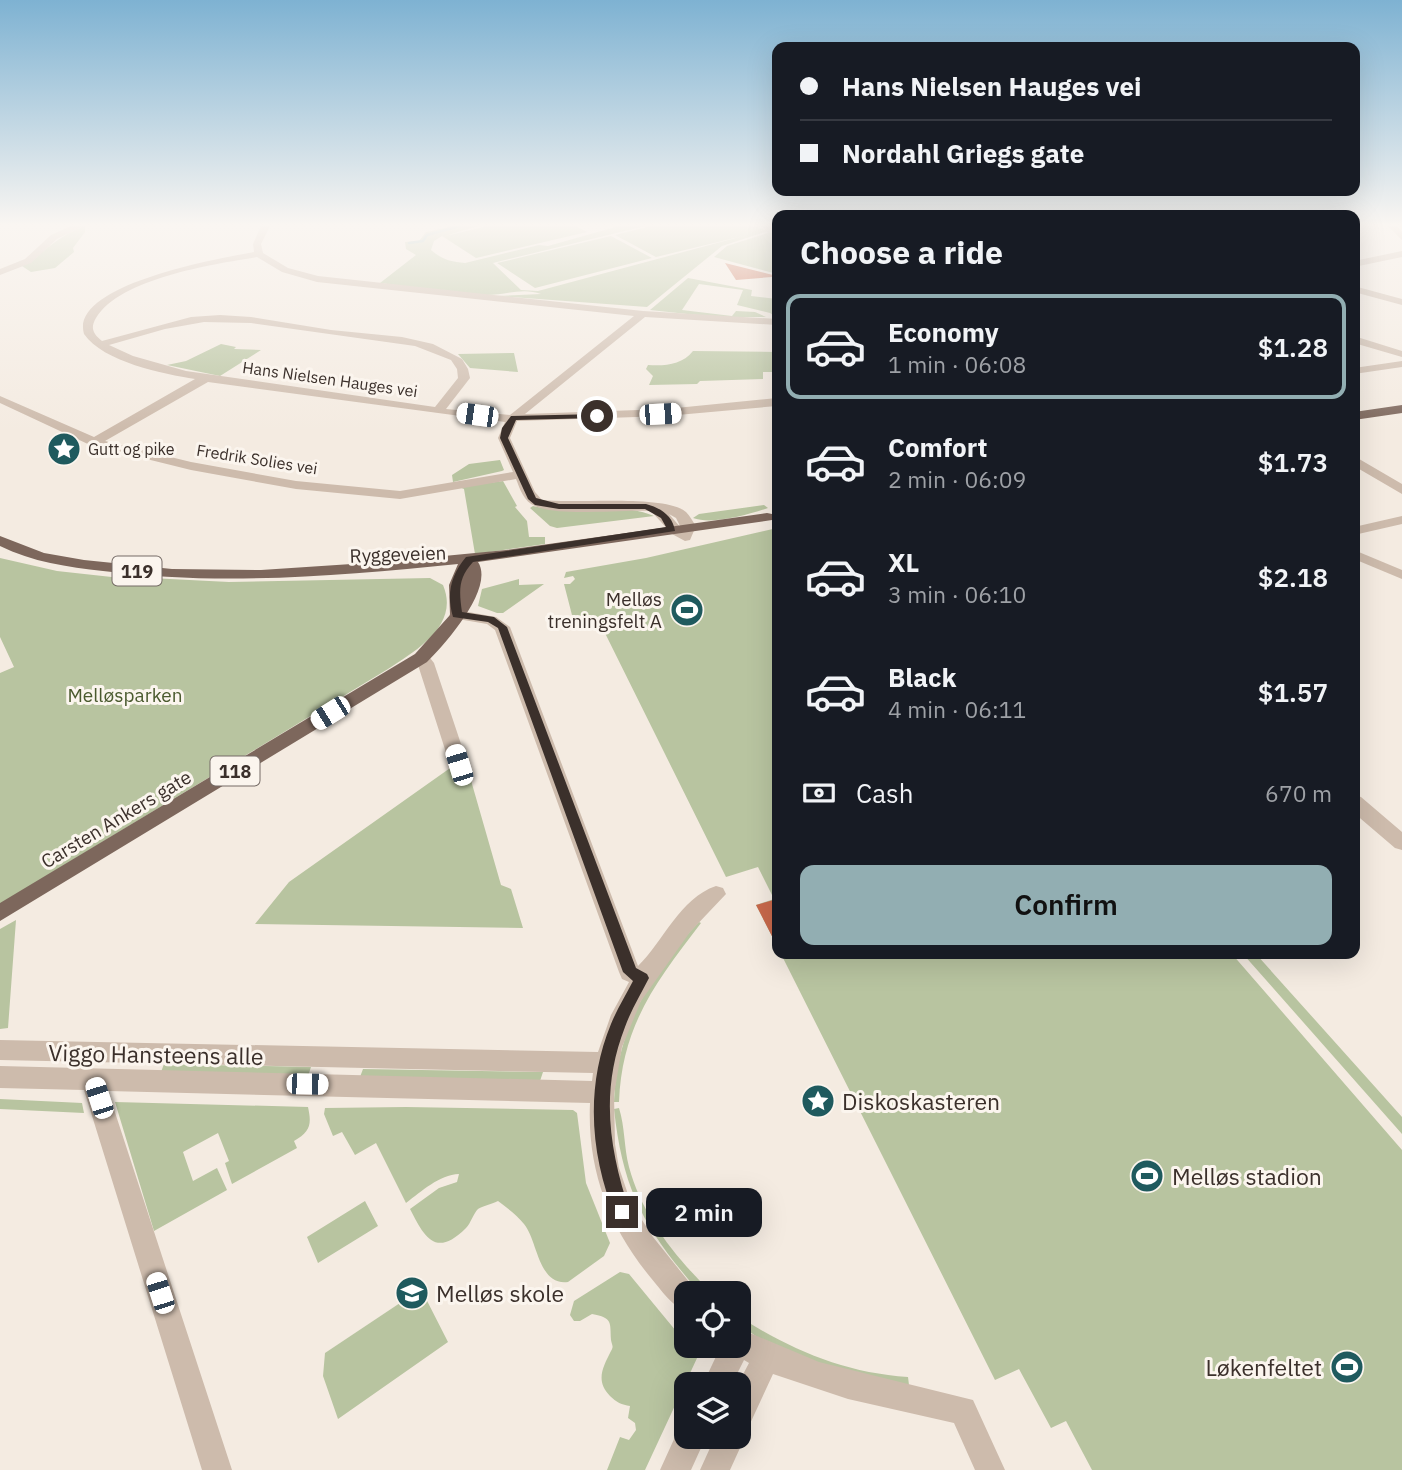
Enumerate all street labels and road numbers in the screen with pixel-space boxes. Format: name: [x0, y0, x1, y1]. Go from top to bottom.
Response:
street label: Hans Nielsen Hauges vei: [241, 357, 419, 401]
street label: Fredrik Solies vei: [195, 440, 319, 478]
street label: Ryggeveien: [349, 540, 447, 568]
road number: 119: [113, 556, 162, 586]
road number: 118: [210, 756, 260, 786]
street label: Carsten Ankers gate: [36, 765, 196, 873]
street label: Viggo Hansteens alle: [48, 1037, 264, 1071]

